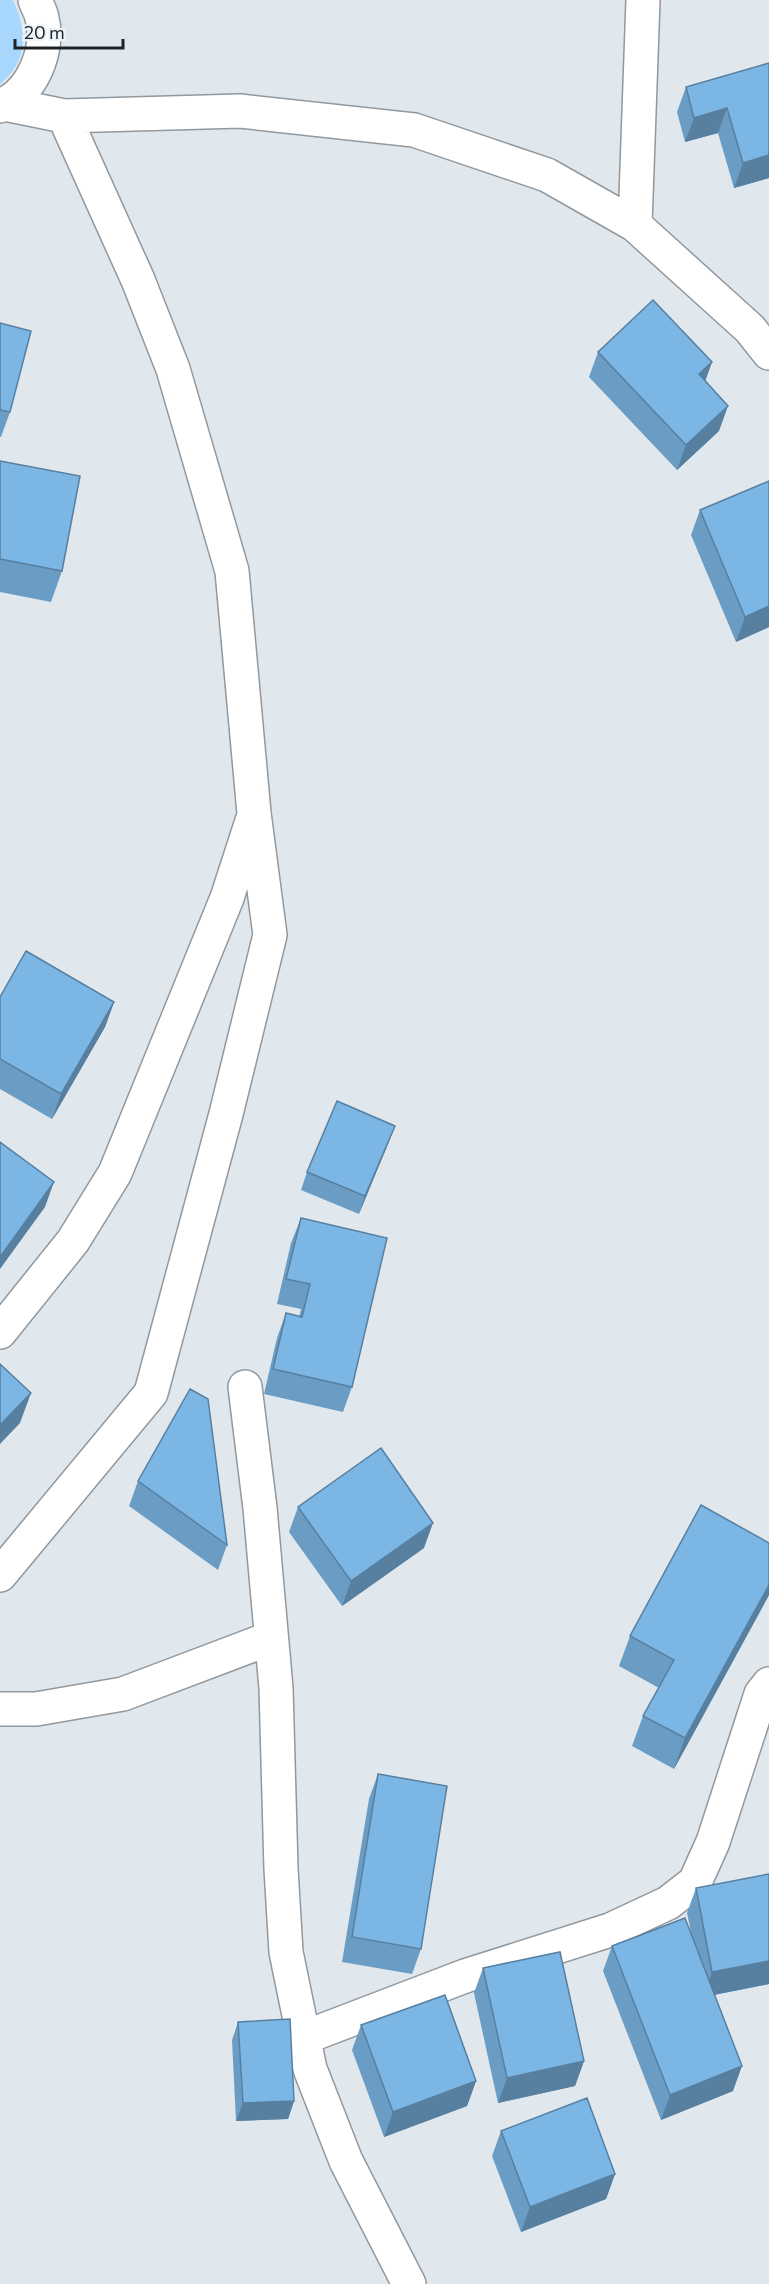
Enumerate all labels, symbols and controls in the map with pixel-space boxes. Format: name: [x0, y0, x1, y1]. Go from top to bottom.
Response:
scale bar: [15, 12, 123, 50]
text: 20 m: [24, 21, 65, 43]

